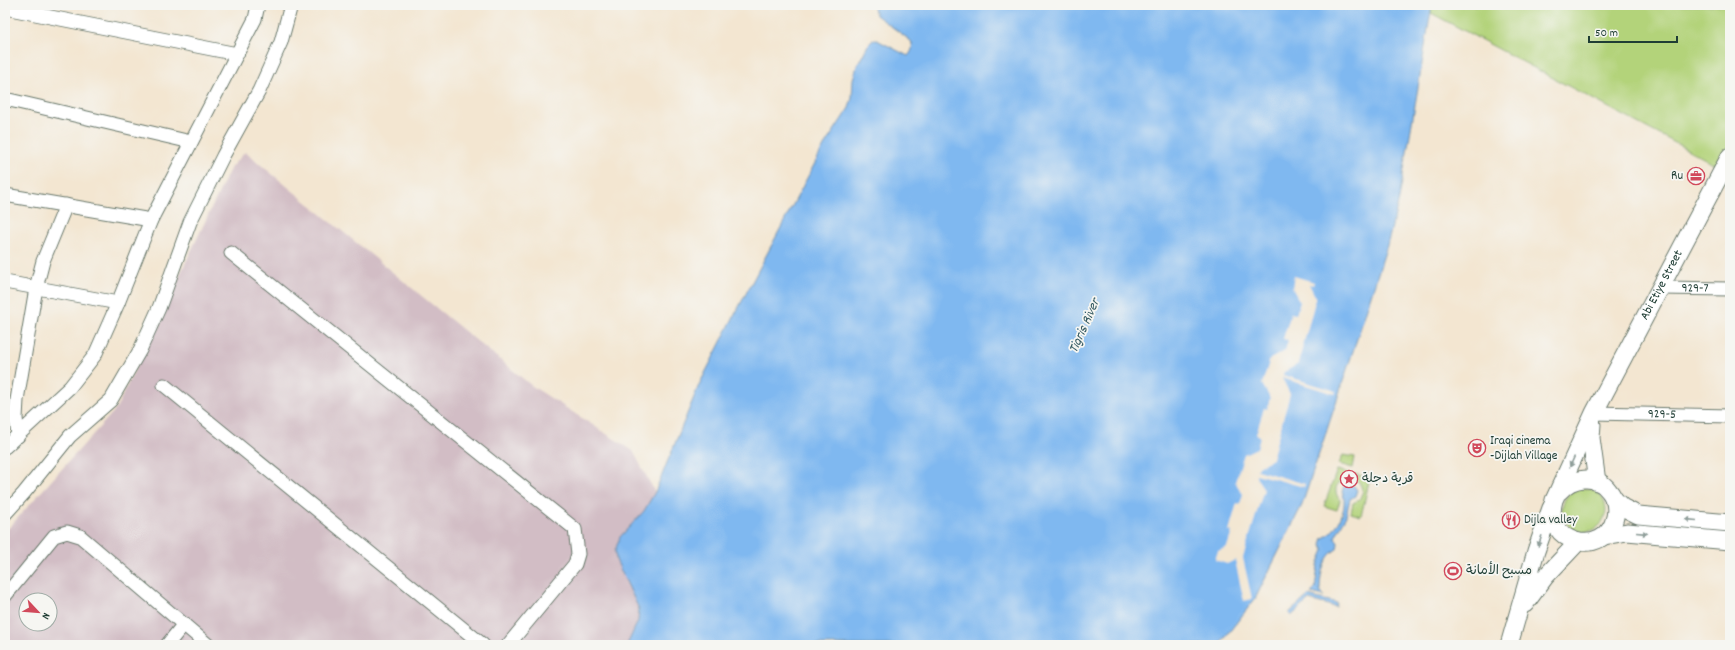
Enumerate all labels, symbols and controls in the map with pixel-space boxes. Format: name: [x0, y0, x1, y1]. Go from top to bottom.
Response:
scale bar: [1589, 18, 1677, 44]
text: 50 m: [1595, 25, 1618, 42]
office icon: Ru: [1686, 166, 1706, 186]
place label: Ru: [1671, 167, 1683, 186]
street label: Abi Etiye Street: [1635, 246, 1688, 323]
street label: 929-7: [1681, 279, 1709, 298]
water label: Tigris River: [1064, 294, 1107, 356]
street label: 929-5: [1648, 405, 1676, 424]
place label: Iraqi cinema -Dijlah Village: [1490, 432, 1558, 466]
theatre icon: Iraqi cinema -Dijlah Village: [1467, 438, 1487, 458]
one-way arrow: [1569, 456, 1575, 467]
place icon: قرية دجلة: [1339, 469, 1359, 489]
place label: قرية دجلة: [1362, 470, 1414, 489]
restaurant icon: Dijla valley: [1501, 510, 1521, 530]
place label: Dijla valley: [1524, 511, 1578, 530]
one-way arrow: [1685, 516, 1697, 523]
one-way arrow: [1636, 529, 1648, 536]
one-way arrow: [1537, 535, 1543, 547]
sports icon: مسبح الأمانة: [1443, 561, 1463, 581]
place label: مسبح الأمانة: [1466, 561, 1532, 581]
north arrow: [18, 592, 58, 632]
text: N: [37, 610, 54, 622]

